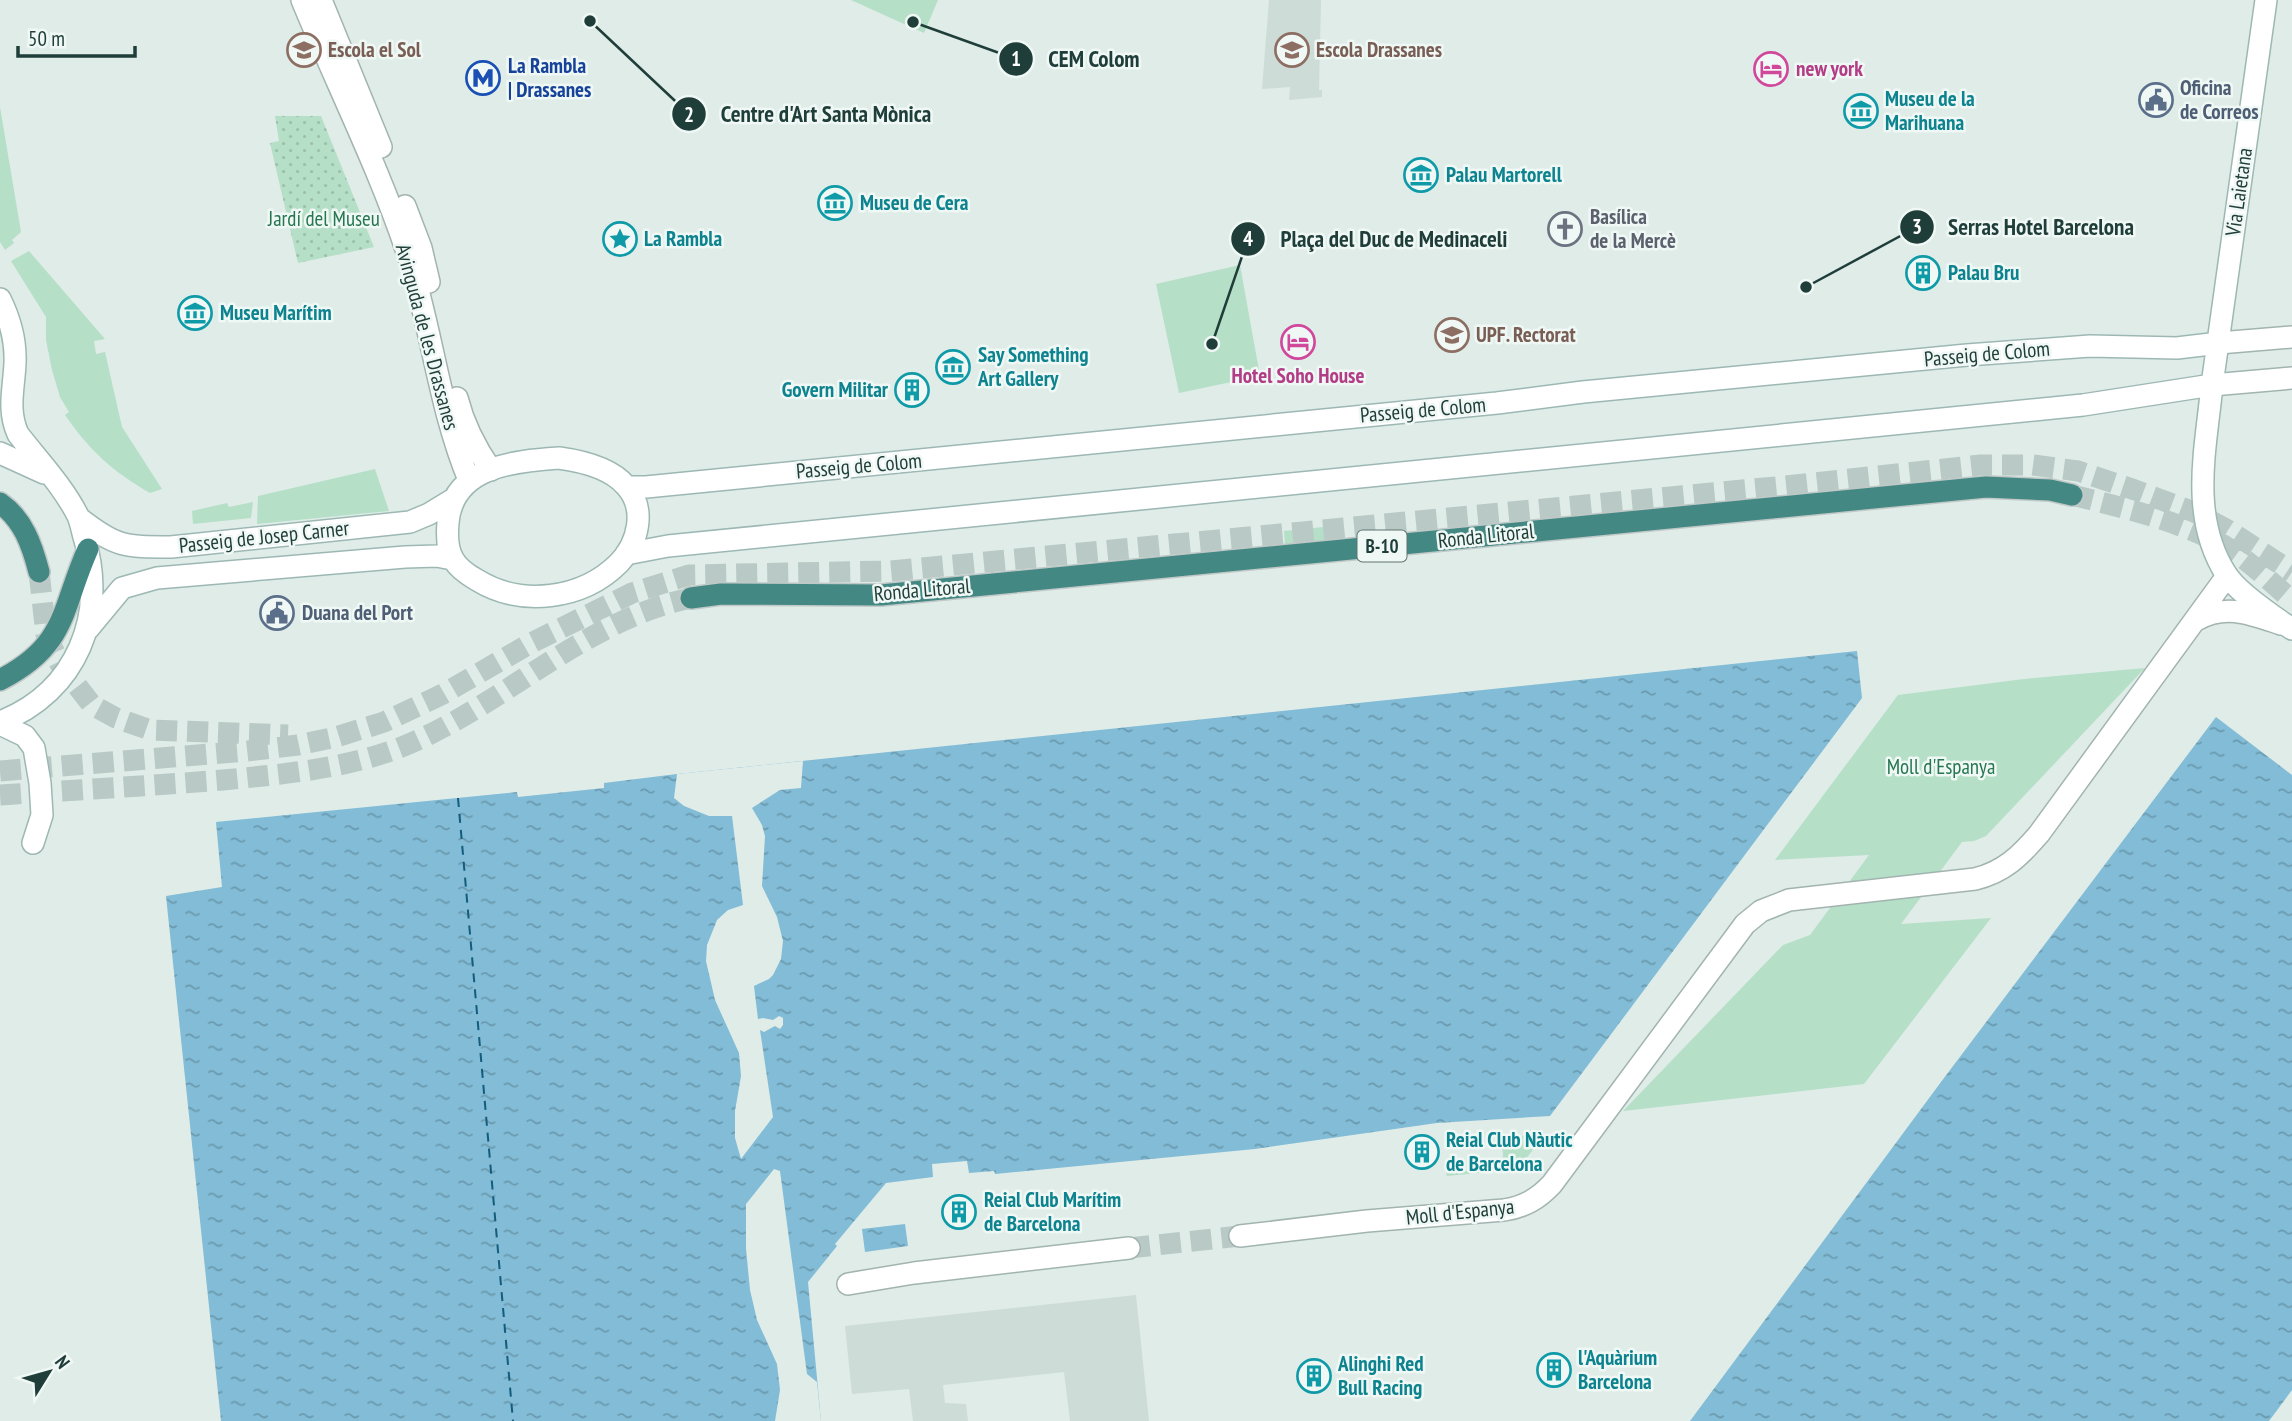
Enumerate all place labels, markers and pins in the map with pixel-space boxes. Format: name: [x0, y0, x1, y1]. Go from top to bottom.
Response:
school or university icon: Escola el Sol: [285, 31, 323, 69]
school or university icon: Escola Drassanes: [1273, 31, 1311, 69]
place label: Escola el Sol: [328, 36, 422, 63]
place label: Escola Drassanes: [1316, 36, 1442, 63]
callout: CEM Colom: [999, 37, 1153, 81]
hotel icon: new york: [1752, 50, 1790, 88]
place label: La Rambla | Drassanes: [508, 52, 591, 103]
place label: new york: [1796, 55, 1863, 82]
metro station icon: La Rambla | Drassanes: [464, 59, 502, 97]
place label: Oficina de Correos: [2180, 74, 2259, 125]
public building icon: Oficina de Correos: [2137, 81, 2175, 119]
place label: Museu de la Marihuana: [1885, 85, 1975, 136]
callout: Centre d'Art Santa Mònica: [672, 92, 945, 136]
museum icon: Museu de la Marihuana: [1842, 92, 1880, 130]
museum icon: Palau Martorell: [1402, 156, 1440, 194]
place label: Palau Martorell: [1446, 161, 1563, 188]
museum icon: Museu de Cera: [816, 184, 854, 222]
place label: Museu de Cera: [860, 189, 969, 216]
place label: Basílica de la Mercè: [1590, 203, 1676, 254]
callout: Serras Hotel Barcelona: [1900, 205, 2148, 249]
church icon: Basílica de la Mercè: [1546, 210, 1584, 248]
callout: Plaça del Duc de Medinaceli: [1231, 217, 1521, 261]
place icon: La Rambla: [601, 220, 639, 258]
place label: La Rambla: [644, 225, 722, 252]
building icon: Palau Bru: [1904, 254, 1942, 292]
place label: Palau Bru: [1948, 259, 2019, 286]
museum icon: Museu Marítim: [176, 294, 214, 332]
place label: Museu Marítim: [220, 299, 332, 326]
school or university icon: UPF. Rectorat: [1433, 316, 1471, 354]
place label: UPF. Rectorat: [1476, 321, 1576, 348]
hotel icon: Hotel Soho House: [1279, 323, 1317, 361]
place label: Say Something Art Gallery: [977, 341, 1088, 392]
museum icon: Say Something Art Gallery: [934, 348, 972, 386]
place label: Hotel Soho House: [1232, 362, 1364, 389]
building icon: Govern Militar: [893, 371, 931, 409]
place label: Govern Militar: [782, 376, 889, 403]
public building icon: Duana del Port: [258, 594, 296, 632]
place label: Duana del Port: [302, 599, 413, 626]
place label: Reial Club Nàutic de Barcelona: [1446, 1126, 1573, 1177]
building icon: Reial Club Nàutic de Barcelona: [1403, 1133, 1441, 1171]
place label: Reial Club Marítim de Barcelona: [984, 1186, 1121, 1237]
building icon: Reial Club Marítim de Barcelona: [940, 1193, 978, 1231]
place label: l'Aquàrium Barcelona: [1578, 1344, 1657, 1395]
place label: Alinghi Red Bull Racing: [1337, 1350, 1424, 1401]
building icon: l'Aquàrium Barcelona: [1535, 1351, 1573, 1389]
building icon: Alinghi Red Bull Racing: [1295, 1357, 1333, 1395]

